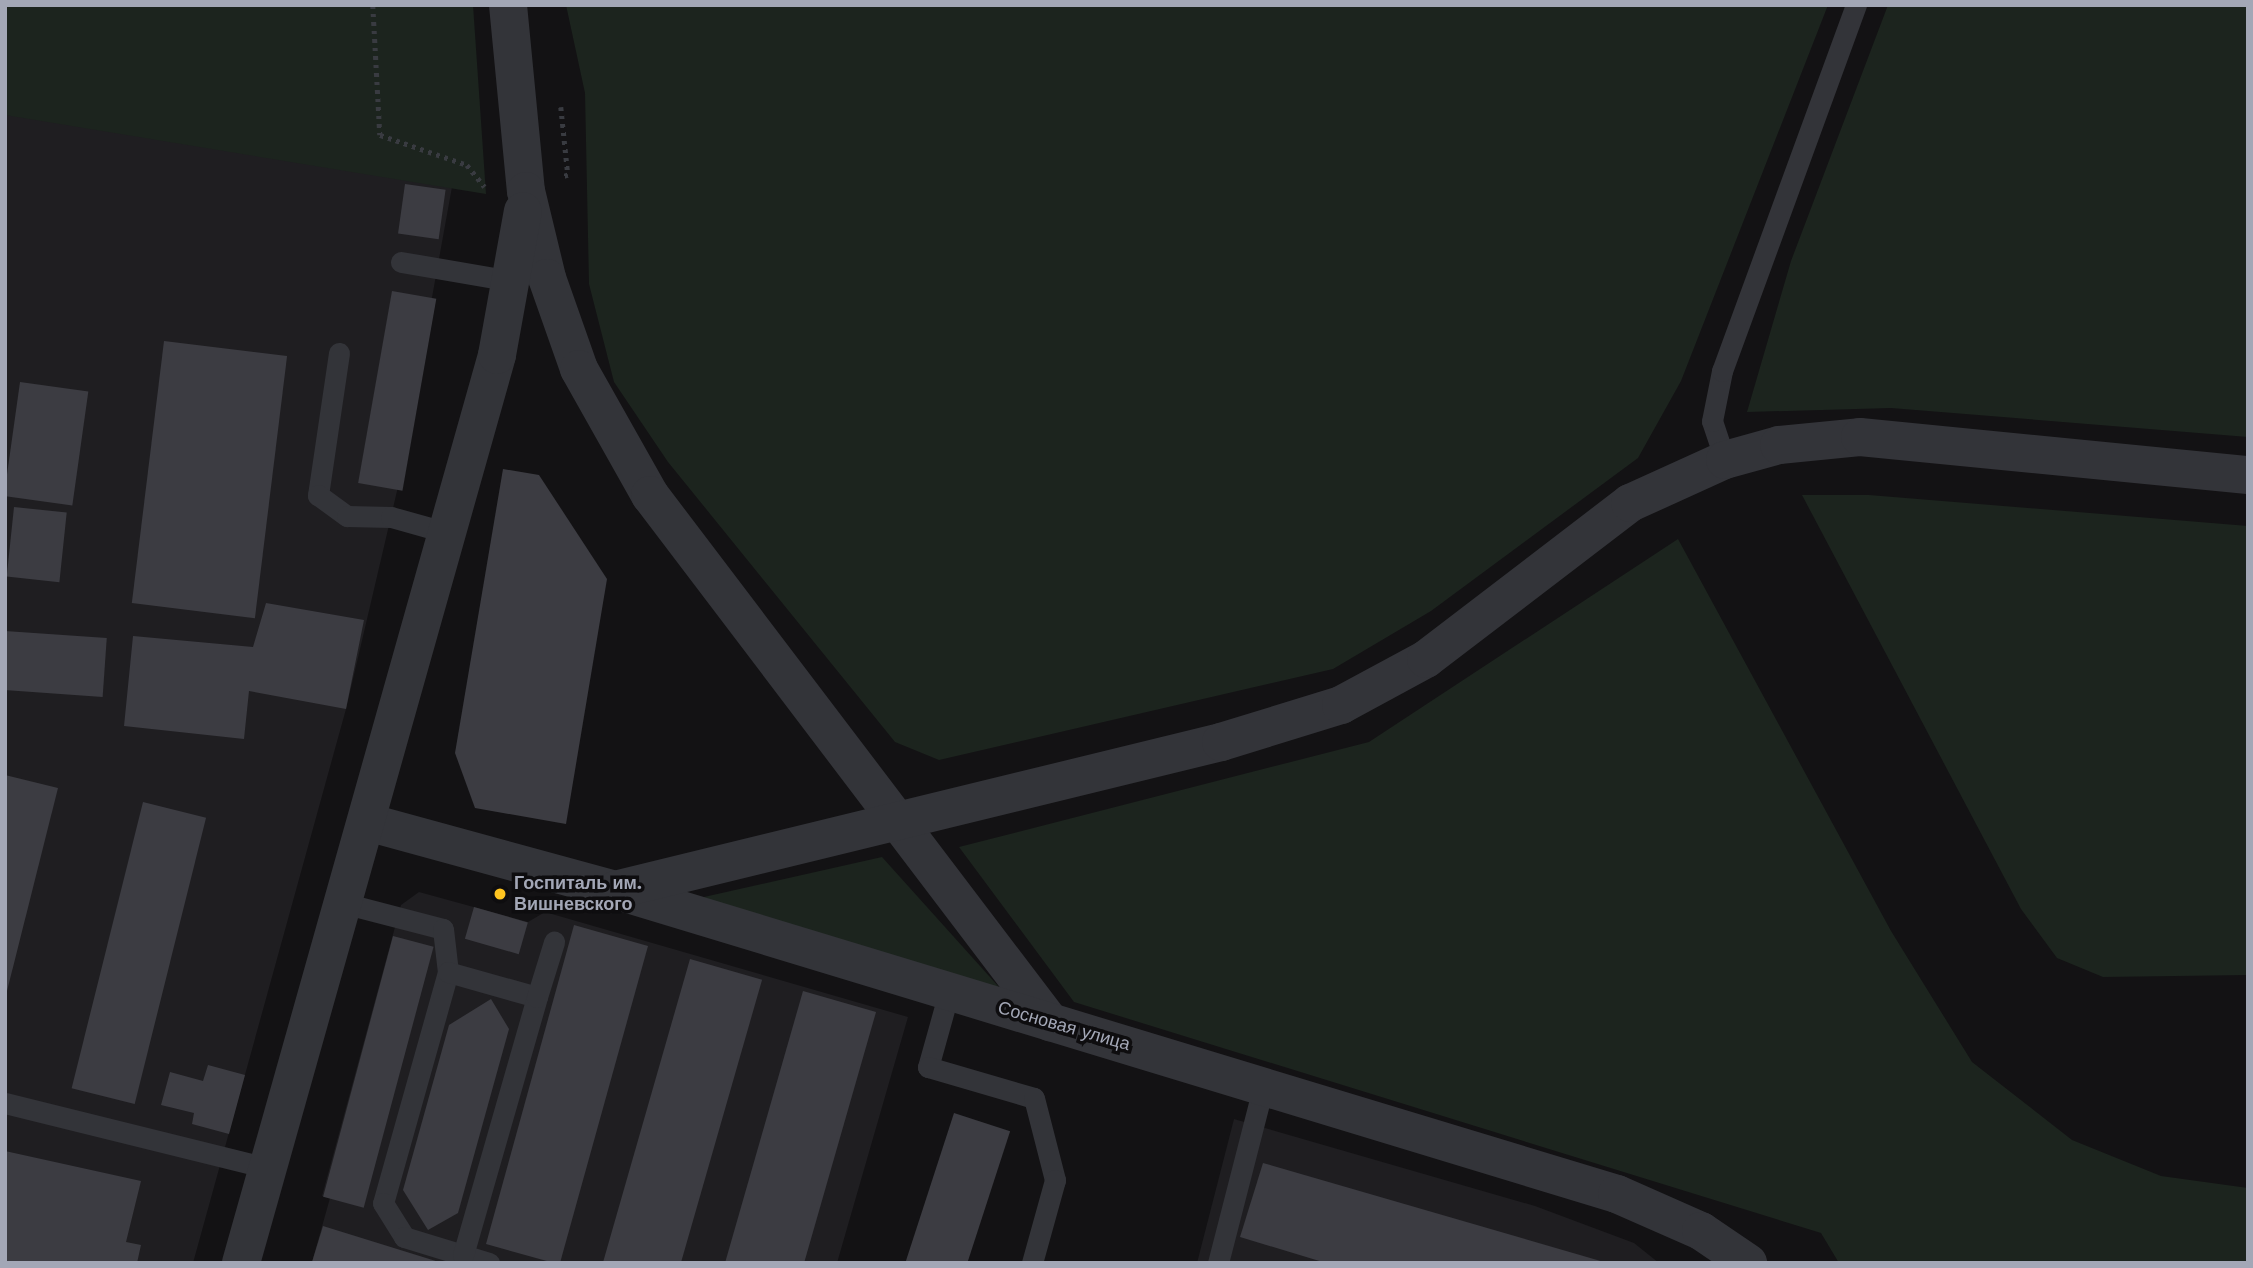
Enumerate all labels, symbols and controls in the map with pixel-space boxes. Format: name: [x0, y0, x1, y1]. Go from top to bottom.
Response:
place label: Госпиталь им. Вишневского: [514, 873, 642, 916]
marker: Госпиталь им. Вишневского: [492, 886, 508, 902]
street label: Сосновая улица: [995, 997, 1133, 1055]

